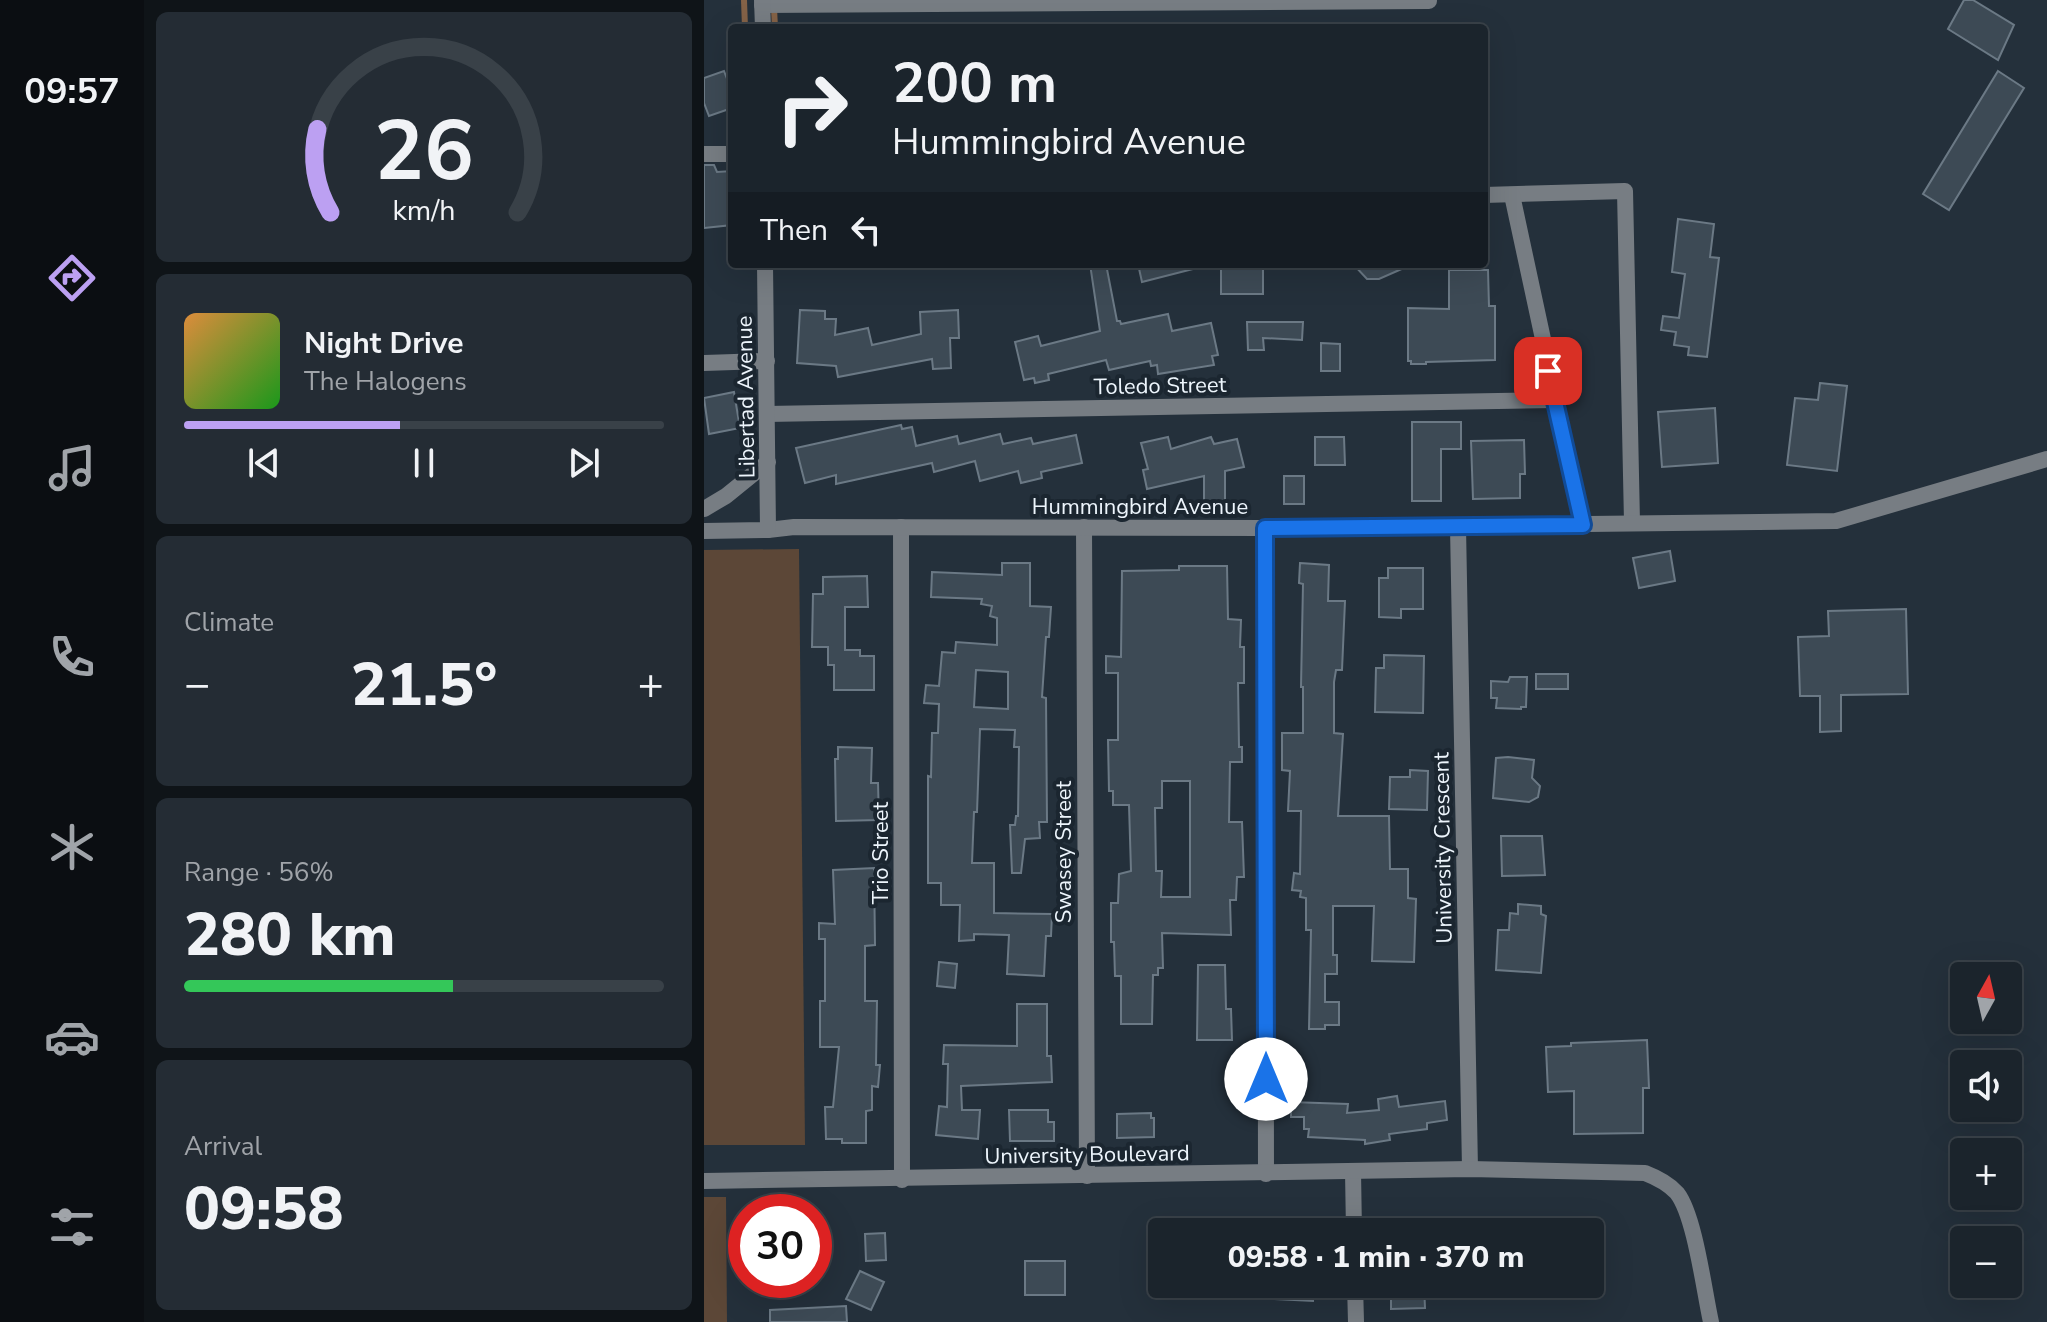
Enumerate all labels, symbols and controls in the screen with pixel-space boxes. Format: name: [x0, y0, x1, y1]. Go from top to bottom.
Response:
text: 200 m: [892, 45, 1057, 122]
icon: right: [760, 56, 864, 160]
text: 09:57: [24, 67, 120, 116]
text: 26: [374, 95, 474, 208]
text: Hummingbird Avenue: [892, 118, 1246, 167]
text: km/h: [393, 191, 455, 230]
icon: left: [844, 208, 888, 252]
text: Then: [760, 210, 828, 251]
icon: directions: [44, 250, 100, 306]
street label: Libertad Avenue: [730, 315, 762, 479]
text: Night Drive: [304, 323, 463, 364]
pin: [1514, 337, 1582, 405]
icon: arrive: [1526, 349, 1570, 393]
text: The Halogens: [304, 364, 467, 399]
street label: Toledo Street: [1093, 370, 1227, 402]
icon: music: [44, 440, 100, 496]
icon: previous: [242, 441, 286, 485]
icon: pause: [402, 441, 446, 485]
icon: next: [562, 441, 606, 485]
street label: Hummingbird Avenue: [1032, 492, 1248, 522]
text: Climate: [184, 605, 274, 640]
icon: phone: [44, 629, 100, 685]
text: 21.5°: [351, 644, 497, 726]
text: −: [184, 655, 210, 715]
text: +: [638, 655, 664, 715]
street label: University Crescent: [1426, 752, 1460, 944]
street label: Swasey Street: [1049, 780, 1079, 923]
street label: Trio Street: [866, 801, 896, 904]
icon: climate: [44, 819, 100, 875]
text: Range · 56%: [184, 855, 334, 890]
text: 280 km: [184, 894, 396, 976]
north arrow: [1950, 962, 2022, 1034]
map controls: [1950, 962, 2022, 1298]
icon: car: [44, 1009, 100, 1065]
position arrow: [1224, 1037, 1308, 1121]
button: sound: [1950, 1050, 2022, 1122]
text: Arrival: [184, 1129, 262, 1164]
street label: University Boulevard: [984, 1138, 1190, 1172]
button: +: [1950, 1138, 2022, 1210]
text: 09:58: [184, 1168, 344, 1250]
speed limit sign: 30: [728, 1194, 832, 1298]
icon: filters: [44, 1199, 100, 1255]
button: −: [1950, 1226, 2022, 1298]
text: 09:58 · 1 min · 370 m: [1228, 1237, 1524, 1278]

